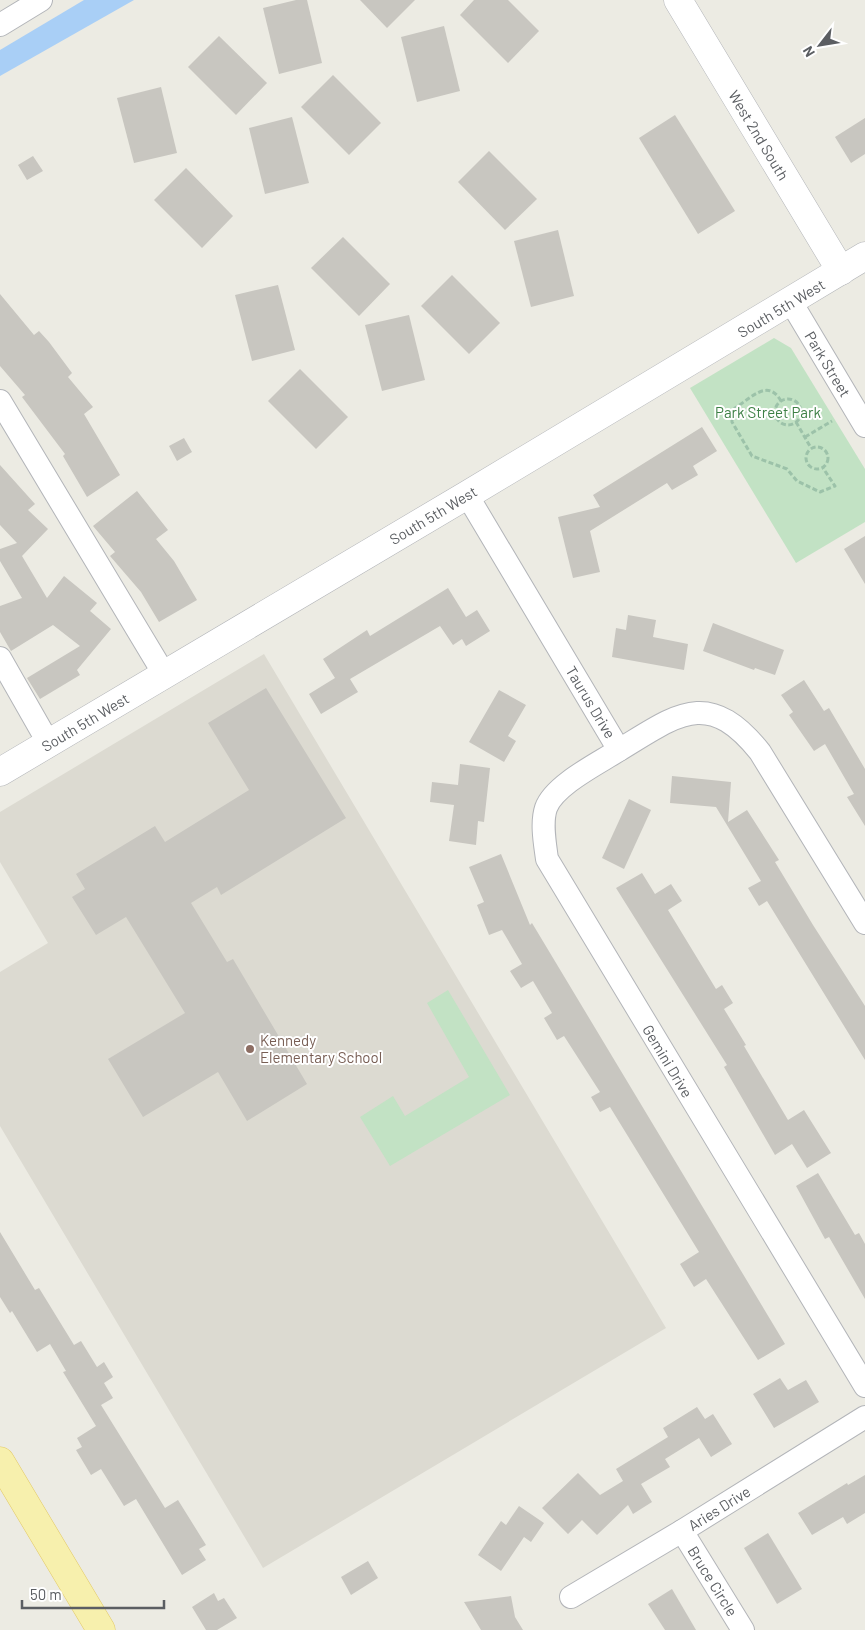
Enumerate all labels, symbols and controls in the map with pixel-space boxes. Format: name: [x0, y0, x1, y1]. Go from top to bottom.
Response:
north arrow: [795, 20, 845, 70]
text: N: [799, 44, 818, 60]
street label: West 2nd South: [725, 87, 793, 183]
street label: South 5th West: [734, 275, 828, 341]
street label: Park Street: [801, 328, 855, 400]
park label: Park Street Park: [715, 403, 821, 421]
street label: South 5th West: [386, 482, 480, 548]
street label: Taurus Drive: [562, 663, 620, 741]
street label: South 5th West: [38, 689, 132, 755]
street label: Gemini Drive: [639, 1021, 697, 1101]
place label: Kennedy Elementary School: [260, 1031, 382, 1066]
marker: Kennedy Elementary School: [244, 1043, 256, 1055]
street label: Aries Drive: [685, 1482, 753, 1534]
street label: Bruce Circle: [684, 1543, 742, 1619]
scale bar: [22, 1578, 165, 1610]
text: 50 m: [30, 1585, 62, 1603]

